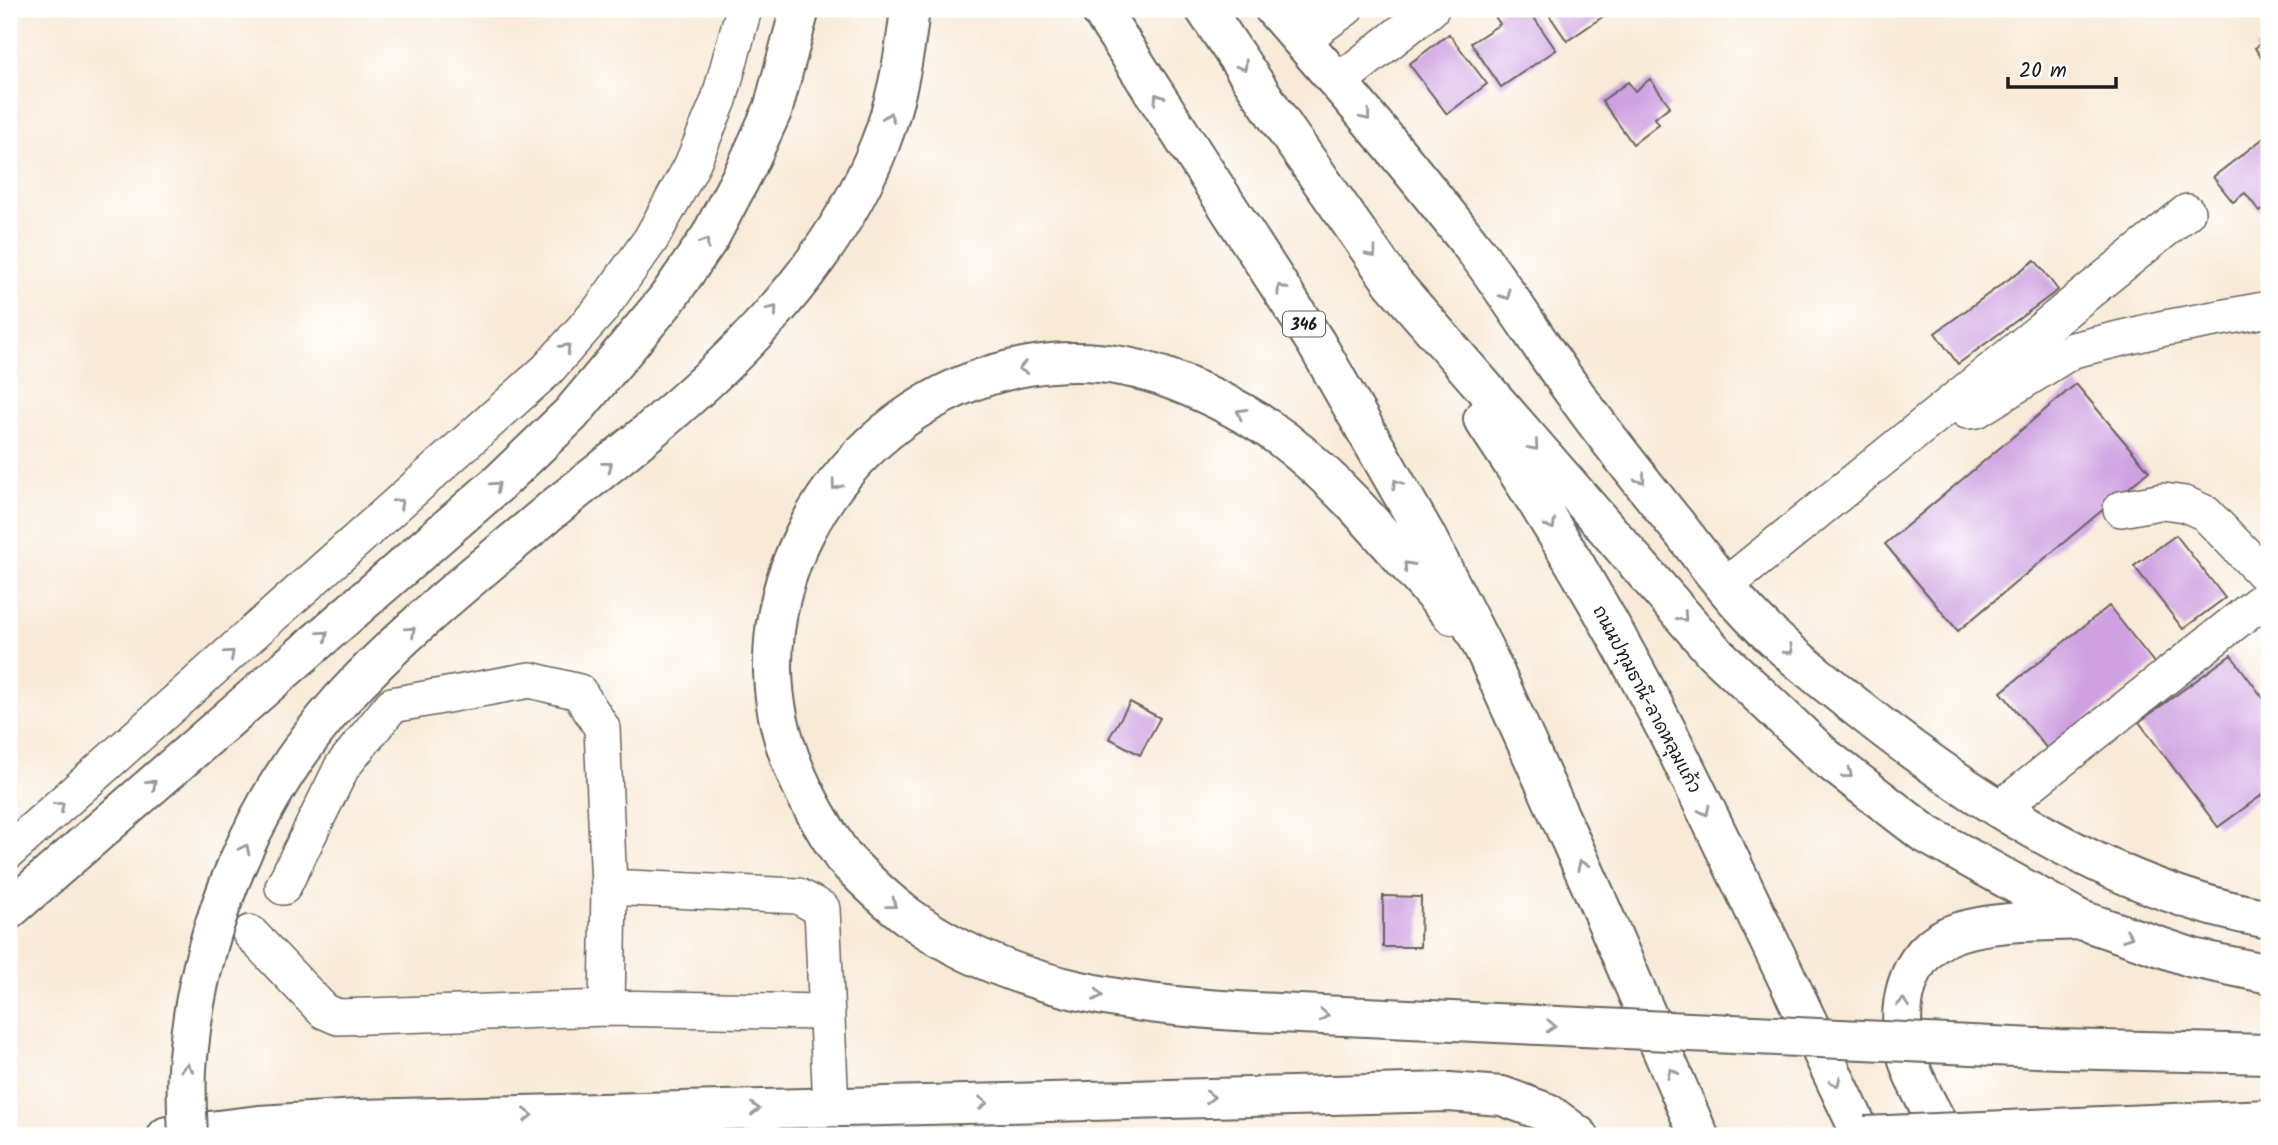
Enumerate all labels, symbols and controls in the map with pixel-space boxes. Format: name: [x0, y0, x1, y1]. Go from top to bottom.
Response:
scale bar: [2008, 46, 2117, 90]
text: 20 m: [2019, 55, 2067, 88]
one-way arrow: [1235, 58, 1247, 71]
one-way arrow: [1153, 92, 1166, 105]
one-way arrow: [1357, 109, 1370, 121]
one-way arrow: [881, 111, 895, 123]
one-way arrow: [697, 238, 709, 251]
one-way arrow: [1364, 245, 1376, 258]
one-way arrow: [1277, 283, 1290, 296]
one-way arrow: [1498, 287, 1510, 300]
one-way arrow: [765, 306, 777, 319]
road number: 346: [1283, 312, 1325, 336]
one-way arrow: [558, 343, 570, 356]
one-way arrow: [1017, 360, 1029, 375]
one-way arrow: [1236, 408, 1248, 421]
one-way arrow: [1526, 438, 1538, 451]
one-way arrow: [600, 462, 613, 474]
one-way arrow: [1632, 471, 1645, 483]
one-way arrow: [832, 477, 844, 490]
one-way arrow: [1392, 479, 1405, 492]
one-way arrow: [487, 482, 500, 494]
one-way arrow: [391, 498, 404, 511]
one-way arrow: [1543, 518, 1556, 530]
one-way arrow: [1404, 561, 1416, 574]
street label: ถนนปทุมธานี-ลาดหลุมแก้ว: [1584, 601, 1708, 799]
one-way arrow: [1675, 609, 1688, 622]
one-way arrow: [403, 627, 416, 639]
one-way arrow: [315, 631, 328, 643]
one-way arrow: [1781, 642, 1794, 654]
one-way arrow: [222, 650, 235, 662]
one-way arrow: [1840, 766, 1853, 779]
one-way arrow: [144, 780, 157, 792]
one-way arrow: [52, 801, 65, 814]
one-way arrow: [1697, 804, 1711, 816]
one-way arrow: [236, 844, 250, 856]
one-way arrow: [1576, 859, 1590, 872]
one-way arrow: [884, 895, 896, 908]
one-way arrow: [2122, 928, 2134, 942]
one-way arrow: [1092, 987, 1104, 1002]
one-way arrow: [1895, 998, 1910, 1009]
one-way arrow: [1319, 1008, 1330, 1023]
one-way arrow: [1546, 1018, 1557, 1033]
one-way arrow: [180, 1062, 195, 1073]
one-way arrow: [1666, 1068, 1680, 1081]
one-way arrow: [1828, 1075, 1842, 1087]
one-way arrow: [1205, 1090, 1216, 1105]
one-way arrow: [978, 1095, 988, 1111]
one-way arrow: [750, 1101, 761, 1116]
one-way arrow: [523, 1107, 534, 1122]

